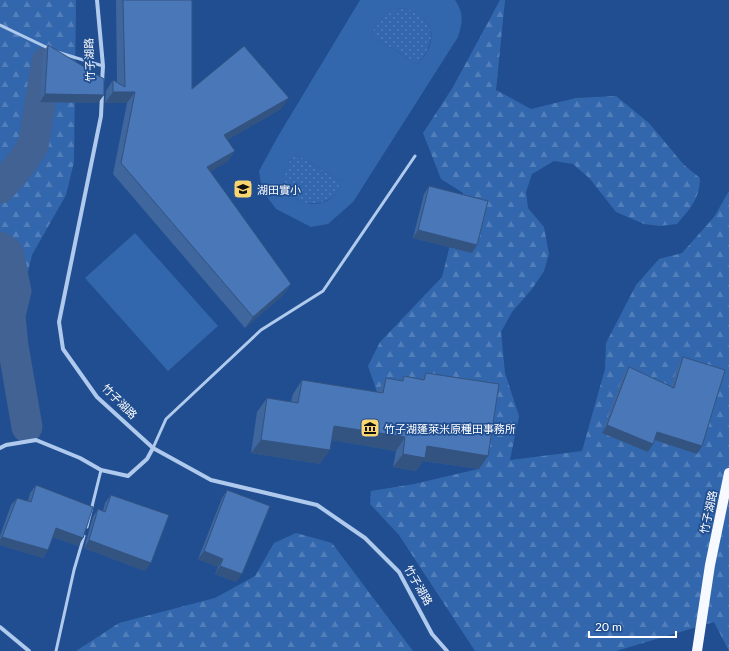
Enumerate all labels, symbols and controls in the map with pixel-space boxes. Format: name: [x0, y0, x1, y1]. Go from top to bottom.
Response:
street label: 竹子湖路: [82, 38, 96, 82]
school or university icon: 湖田實小: [232, 178, 254, 200]
place label: 湖田實小: [257, 183, 301, 196]
street label: 竹子湖路: [100, 381, 140, 421]
museum icon: 竹子湖蓬萊米原種田事務所: [359, 417, 381, 439]
place label: 竹子湖蓬萊米原種田事務所: [384, 422, 516, 435]
street label: 竹子湖路: [697, 489, 719, 535]
street label: 竹子湖路: [402, 563, 436, 607]
scale bar: [589, 613, 676, 639]
text: 20 m: [595, 619, 622, 634]

